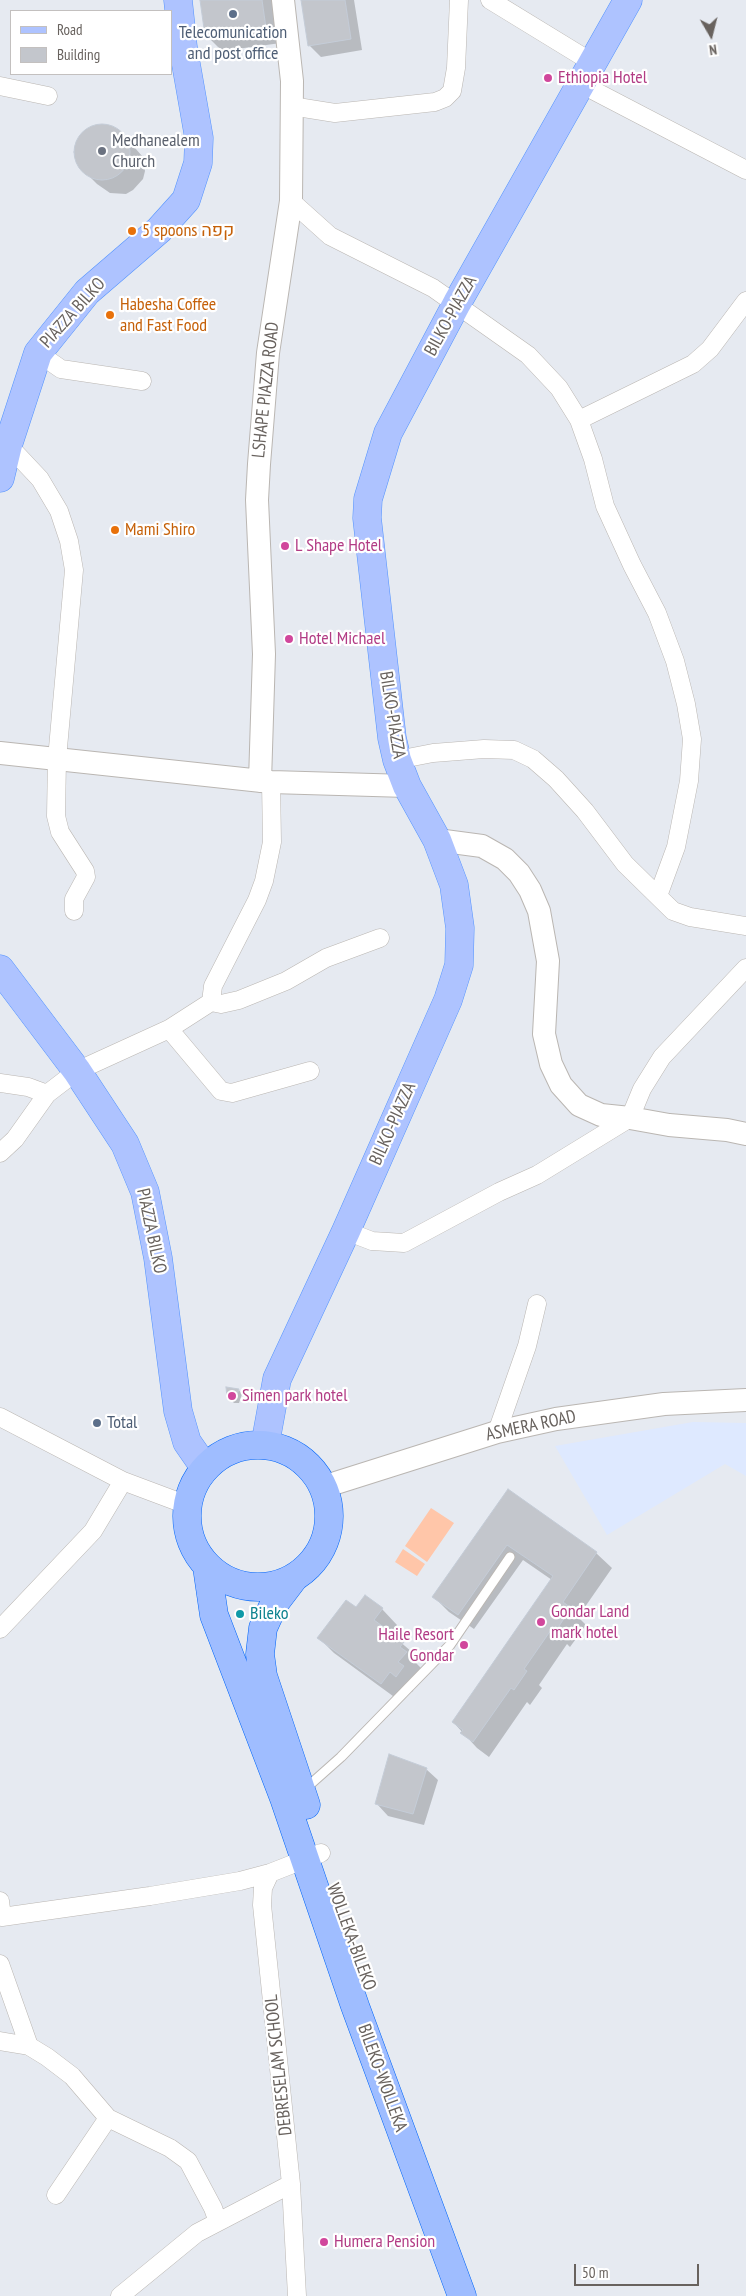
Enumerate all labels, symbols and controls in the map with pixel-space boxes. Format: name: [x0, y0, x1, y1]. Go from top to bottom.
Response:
marker: Telecomunication and post office: [227, 8, 239, 20]
legend: [10, 10, 172, 75]
north arrow: [686, 10, 736, 60]
text: Road: [57, 20, 83, 39]
place label: Telecomunication and post office: [179, 22, 287, 64]
text: N: [708, 40, 718, 59]
text: Building: [57, 45, 100, 64]
place label: Ethiopia Hotel: [558, 67, 647, 89]
marker: Ethiopia Hotel: [542, 72, 554, 84]
place label: Medhanealem Church: [112, 130, 200, 172]
marker: Medhanealem Church: [96, 145, 108, 157]
place label: 5 spoons קפה: [142, 220, 234, 242]
marker: 5 spoons קפה: [126, 225, 138, 237]
street label: BILKO-PIAZZA: [420, 272, 482, 360]
street label: PIAZZA BILKO: [36, 274, 110, 352]
place label: Habesha Coffee and Fast Food: [120, 294, 216, 336]
marker: Habesha Coffee and Fast Food: [104, 309, 116, 321]
street label: LSHAPE PIAZZA ROAD: [248, 321, 284, 459]
place label: Mami Shiro: [125, 519, 195, 541]
marker: Mami Shiro: [109, 524, 121, 536]
place label: L Shape Hotel: [295, 535, 382, 557]
marker: L Shape Hotel: [279, 540, 291, 552]
place label: Hotel Michael: [299, 628, 385, 650]
marker: Hotel Michael: [283, 633, 295, 645]
street label: BILKO-PIAZZA: [374, 670, 410, 760]
street label: BILKO-PIAZZA: [365, 1079, 421, 1169]
street label: PIAZZA BILKO: [131, 1186, 171, 1276]
place label: Simen park hotel: [242, 1385, 347, 1407]
marker: Simen park hotel: [226, 1390, 238, 1402]
street label: ASMERA ROAD: [484, 1406, 578, 1446]
place label: Total: [107, 1412, 137, 1434]
marker: Total: [91, 1417, 103, 1429]
place label: Gondar Land mark hotel: [551, 1601, 629, 1644]
place label: Bileko: [250, 1603, 289, 1625]
marker: Bileko: [234, 1608, 246, 1620]
marker: Gondar Land mark hotel: [535, 1616, 547, 1628]
place label: Haile Resort Gondar: [378, 1624, 454, 1666]
marker: Haile Resort Gondar: [458, 1639, 470, 1651]
street label: WOLLEKA-BILEKO: [322, 1881, 380, 1993]
street label: DEBRESELAM SCHOOL: [261, 1993, 297, 2137]
street label: BILEKO-WOLLEKA: [353, 2021, 411, 2135]
place label: Humera Pension: [334, 2231, 435, 2253]
marker: Humera Pension: [318, 2236, 330, 2248]
scale bar: [576, 2254, 701, 2286]
text: 50 m: [582, 2263, 608, 2282]

